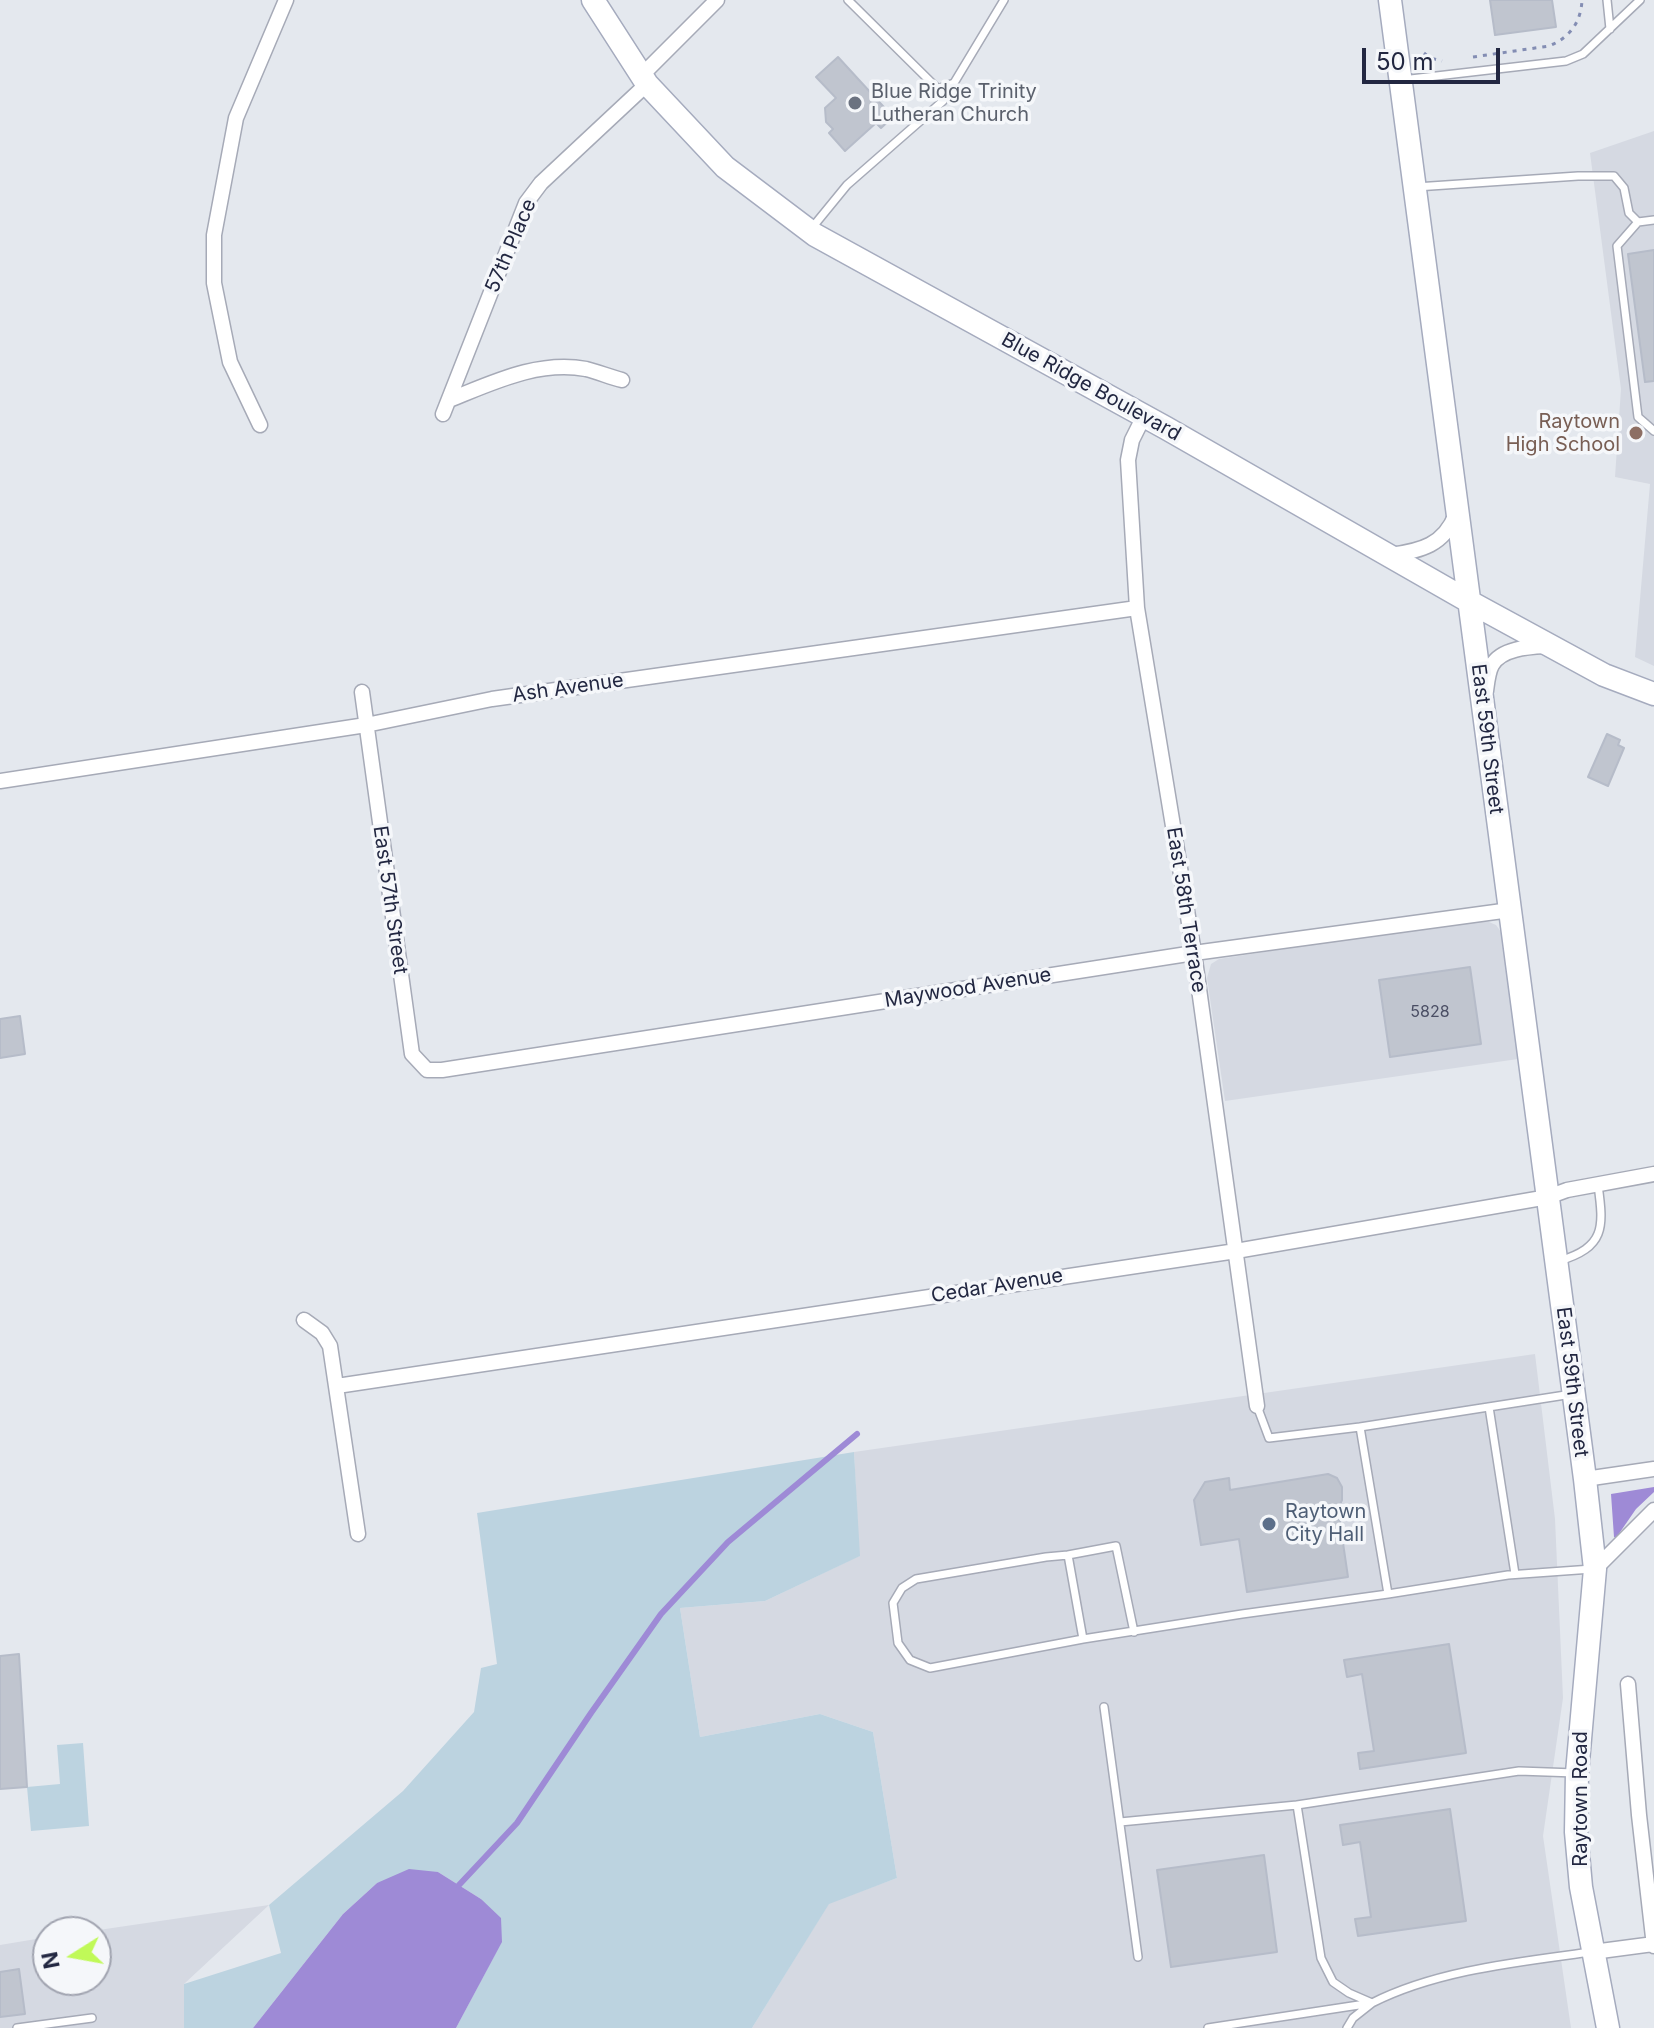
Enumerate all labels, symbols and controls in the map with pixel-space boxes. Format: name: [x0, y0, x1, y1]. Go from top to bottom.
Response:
scale bar: [1366, 32, 1504, 82]
text: 50 m: [1376, 47, 1434, 76]
place label: Blue Ridge Trinity Lutheran Church: [871, 80, 1037, 127]
marker: Blue Ridge Trinity Lutheran Church: [846, 94, 864, 112]
street label: 57th Place: [481, 196, 541, 296]
street label: Blue Ridge Boulevard: [997, 328, 1185, 446]
place label: Raytown High School: [1506, 410, 1620, 457]
marker: Raytown High School: [1627, 424, 1645, 442]
street label: East 59th Street: [1466, 662, 1508, 816]
street label: Ash Avenue: [511, 668, 625, 708]
street label: East 57th Street: [368, 824, 412, 976]
street label: East 58th Terrace: [1161, 826, 1211, 994]
street label: Maywood Avenue: [883, 963, 1053, 1013]
house number: 5828: [1410, 1002, 1450, 1022]
street label: Cedar Avenue: [929, 1264, 1065, 1308]
street label: East 59th Street: [1551, 1305, 1593, 1459]
place label: Raytown City Hall: [1285, 1500, 1366, 1547]
marker: Raytown City Hall: [1260, 1515, 1278, 1533]
street label: Raytown Road: [1569, 1731, 1593, 1867]
north arrow: [32, 1916, 112, 1996]
text: N: [36, 1949, 65, 1971]

